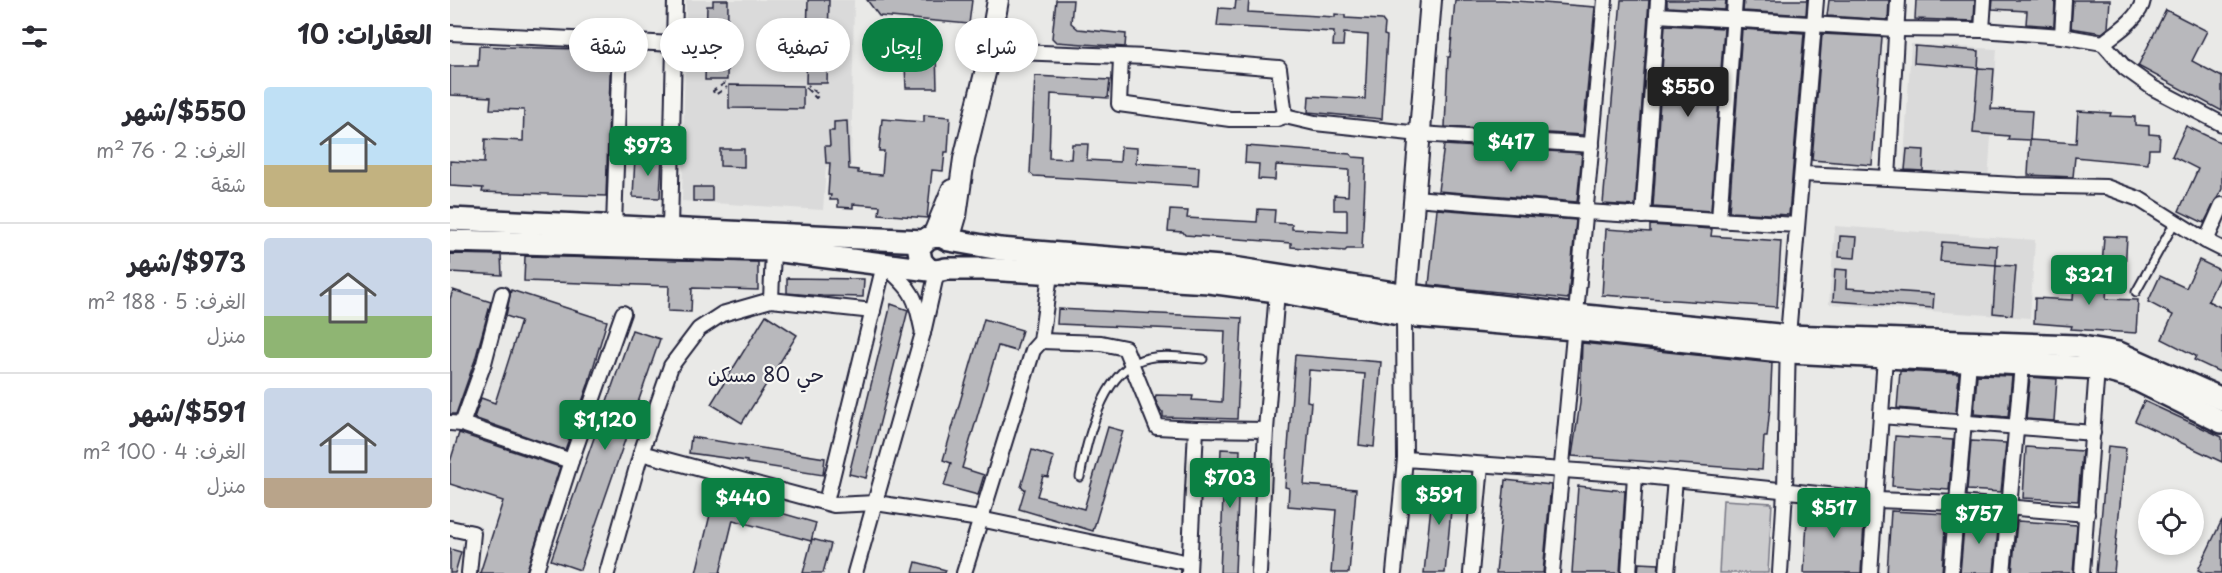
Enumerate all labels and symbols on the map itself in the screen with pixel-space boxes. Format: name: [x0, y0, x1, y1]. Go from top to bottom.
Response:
pin: $550: [1652, 67, 1724, 118]
pin: $417: [1475, 122, 1547, 173]
pin: $973: [612, 126, 684, 177]
pin: $321: [2053, 255, 2125, 306]
district label: حي 80 مسكن: [708, 359, 824, 393]
pin: $1,120: [556, 400, 654, 451]
pin: $703: [1194, 458, 1266, 509]
pin: $591: [1403, 475, 1475, 526]
pin: $440: [707, 478, 779, 529]
pin: $517: [1798, 488, 1870, 539]
pin: $757: [1943, 494, 2015, 545]

